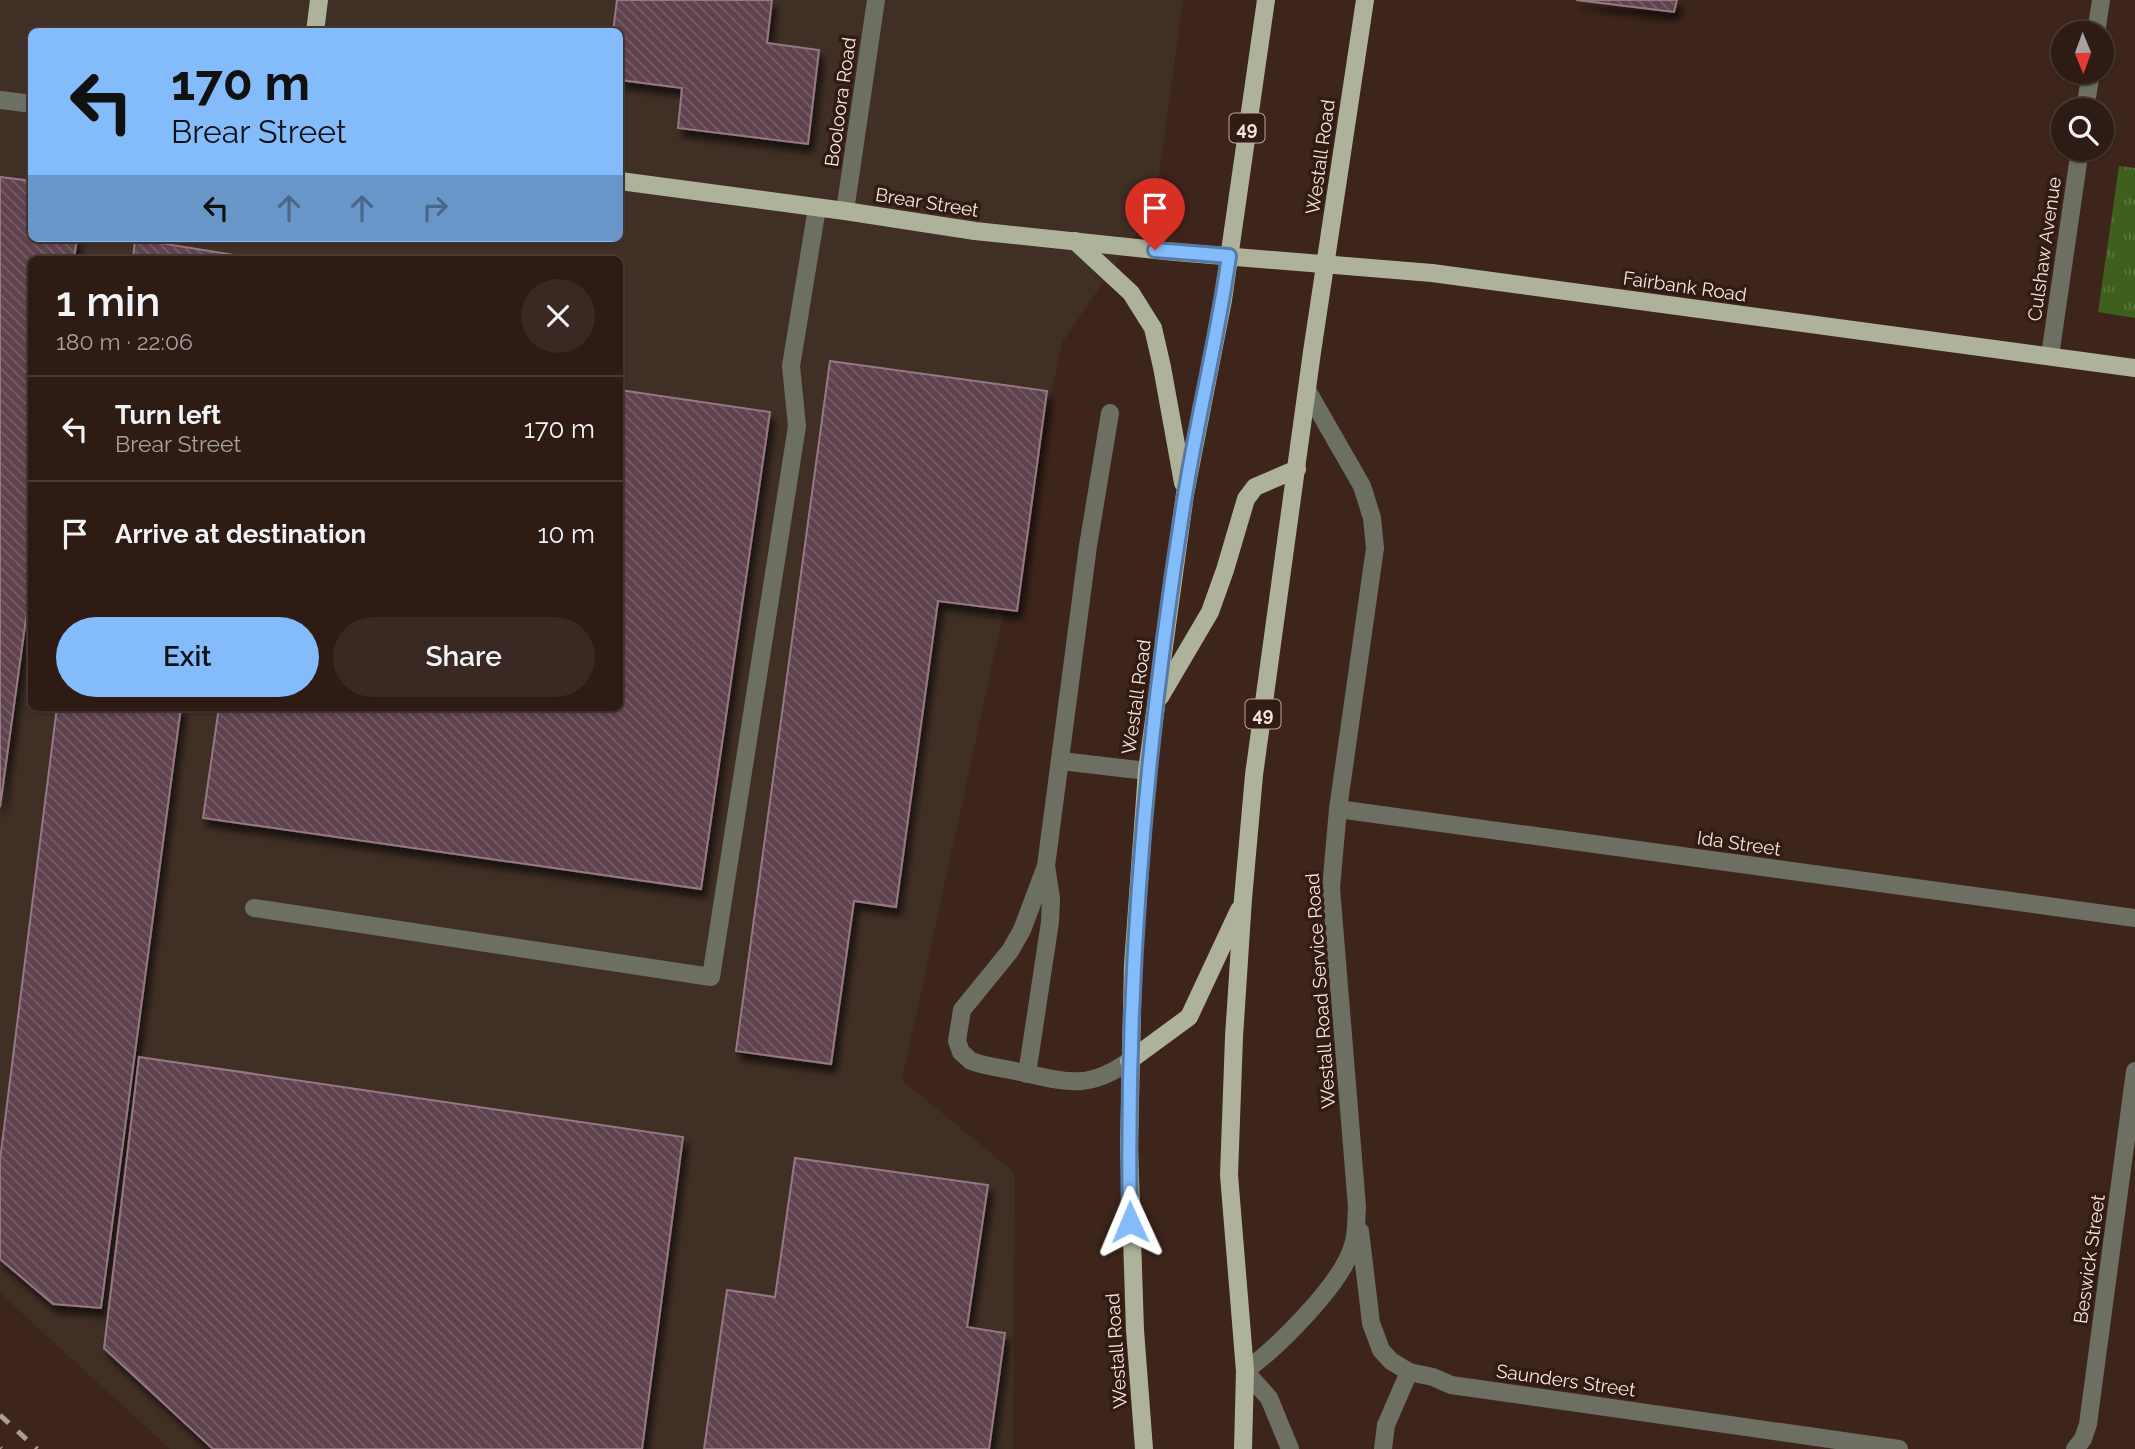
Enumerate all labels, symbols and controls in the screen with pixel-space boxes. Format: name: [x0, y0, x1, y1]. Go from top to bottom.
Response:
north arrow: [2051, 21, 2114, 84]
map controls: [2051, 21, 2114, 161]
street label: Booloora Road: [820, 36, 860, 168]
text: 170 m: [171, 54, 310, 111]
icon: left: [56, 56, 147, 147]
street label: Westall Road: [1301, 98, 1339, 216]
button: search: [2051, 98, 2114, 161]
text: Brear Street: [171, 113, 347, 150]
road number: 49: [1230, 113, 1264, 142]
street label: Culshaw Avenue: [2023, 175, 2065, 323]
pin: [1125, 178, 1185, 250]
street label: Brear Street: [874, 183, 981, 221]
icon: left: [197, 189, 235, 227]
icon: ahead: [270, 189, 308, 227]
icon: ahead: [343, 189, 381, 227]
icon: right: [416, 189, 454, 227]
icon: arrive: [1136, 189, 1174, 227]
street label: Fairbank Road: [1622, 266, 1748, 306]
text: 1 min: [56, 277, 160, 326]
button: close: [521, 279, 595, 353]
text: 180 m · 22:06: [56, 328, 193, 355]
text: Turn left: [115, 400, 221, 430]
icon: left: [56, 410, 94, 448]
text: 170 m: [524, 414, 595, 444]
text: Brear Street: [115, 430, 241, 457]
icon: arrive: [56, 515, 94, 553]
text: Arrive at destination: [115, 519, 366, 549]
text: 10 m: [537, 519, 595, 549]
button: Exit: [56, 617, 319, 697]
button: Share: [333, 617, 595, 697]
street label: Westall Road: [1117, 638, 1155, 756]
road number: 49: [1246, 700, 1280, 728]
street label: Ida Street: [1696, 826, 1783, 860]
street label: Westall Road Service Road: [1301, 872, 1339, 1110]
position arrow: [1093, 1185, 1167, 1259]
street label: Beswick Street: [2069, 1192, 2109, 1325]
street label: Westall Road: [1101, 1292, 1131, 1410]
street label: Saunders Street: [1495, 1359, 1638, 1401]

